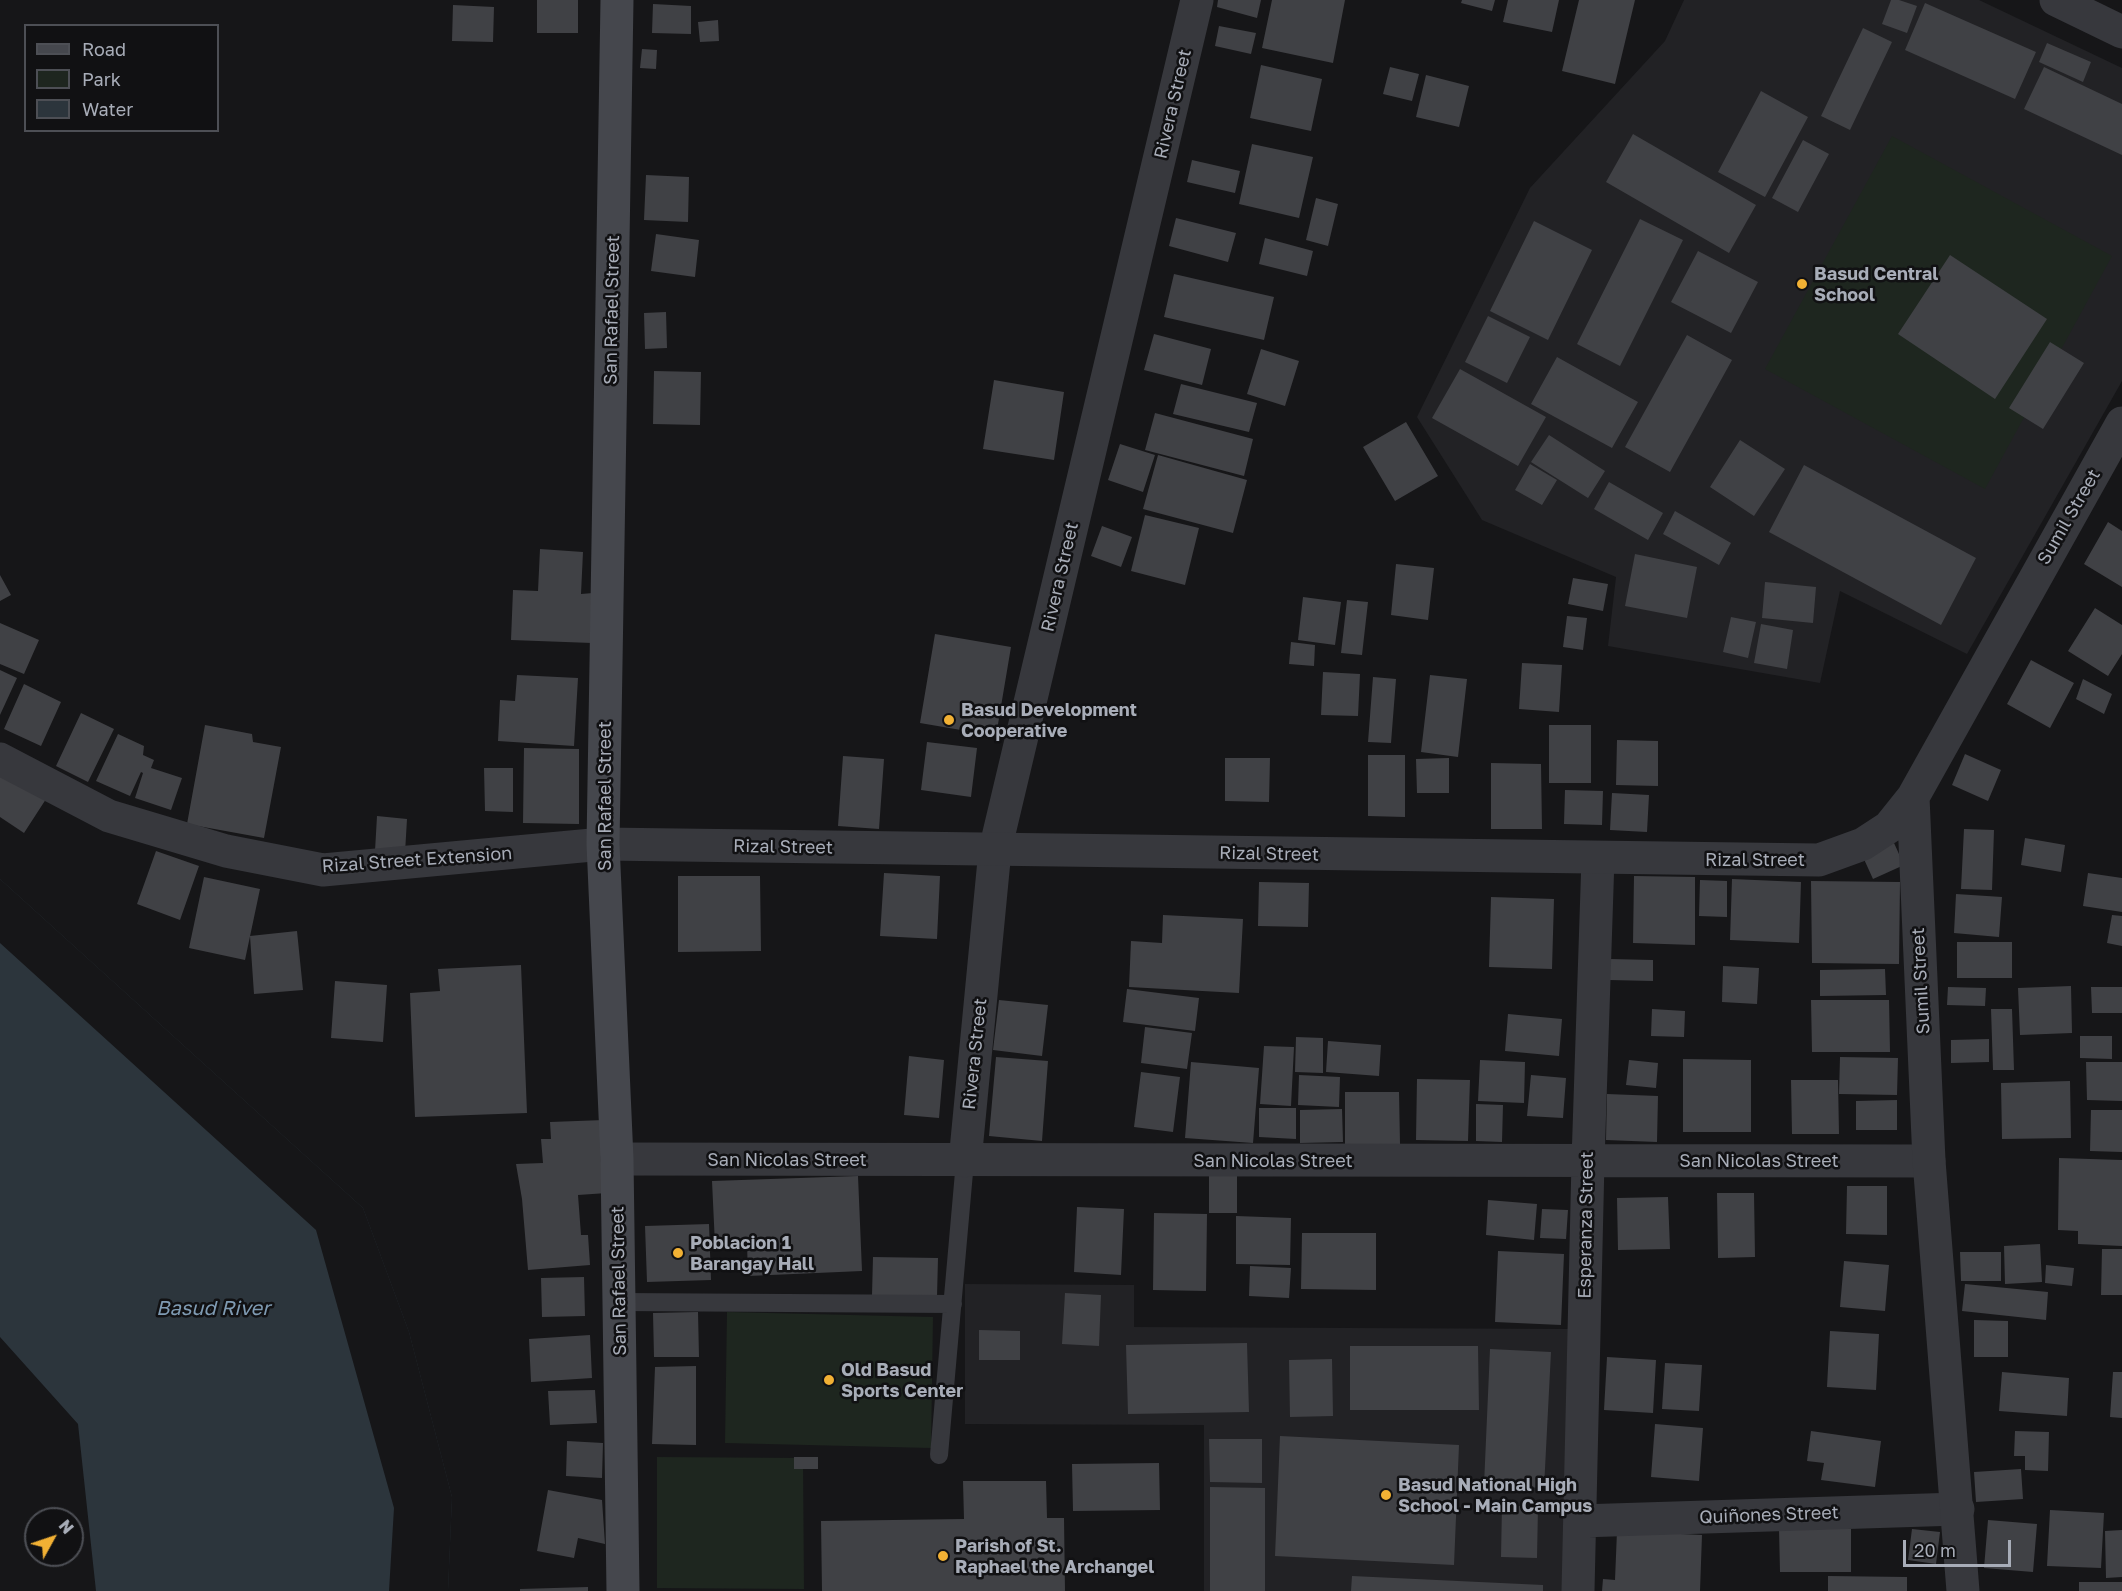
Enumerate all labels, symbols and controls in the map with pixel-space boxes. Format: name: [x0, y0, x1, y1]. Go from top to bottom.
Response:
legend: [24, 24, 219, 132]
text: Road: [82, 38, 126, 60]
street label: Rivera Street: [1150, 47, 1196, 161]
text: Park: [82, 68, 121, 90]
text: Water: [82, 98, 133, 120]
street label: San Rafael Street: [600, 235, 624, 385]
place label: Basud Central School: [1814, 263, 1938, 306]
marker: Basud Central School: [1795, 277, 1809, 291]
street label: Sumil Street: [2033, 465, 2105, 569]
street label: Rivera Street: [1037, 520, 1083, 634]
place label: Basud Development Cooperative: [961, 699, 1137, 742]
marker: Basud Development Cooperative: [942, 713, 956, 727]
street label: San Rafael Street: [594, 721, 616, 871]
street label: Rizal Street: [733, 835, 833, 859]
street label: Rizal Street: [1219, 842, 1319, 866]
street label: Rizal Street Extension: [321, 843, 513, 877]
street label: Rizal Street: [1705, 849, 1805, 871]
street label: Sumil Street: [1907, 927, 1935, 1035]
street label: Rivera Street: [958, 997, 992, 1111]
street label: San Nicolas Street: [707, 1149, 867, 1171]
street label: San Nicolas Street: [1193, 1150, 1353, 1172]
street label: San Nicolas Street: [1679, 1150, 1839, 1172]
street label: Esperanza Street: [1574, 1151, 1598, 1299]
street label: San Rafael Street: [607, 1206, 631, 1356]
place label: Poblacion 1 Barangay Hall: [690, 1232, 814, 1274]
marker: Poblacion 1 Barangay Hall: [671, 1246, 685, 1260]
water label: Basud River: [156, 1297, 270, 1321]
place label: Old Basud Sports Center: [841, 1359, 963, 1402]
marker: Old Basud Sports Center: [822, 1373, 836, 1387]
place label: Basud National High School - Main Campus: [1398, 1474, 1592, 1516]
marker: Basud National High School - Main Campus: [1379, 1488, 1393, 1502]
street label: Quiñones Street: [1699, 1502, 1839, 1528]
north arrow: [24, 1507, 84, 1567]
text: N: [55, 1516, 78, 1538]
scale bar: [1906, 1528, 2014, 1566]
place label: Parish of St. Raphael the Archangel: [955, 1535, 1154, 1578]
text: 20 m: [1914, 1539, 1956, 1561]
marker: Parish of St. Raphael the Archangel: [936, 1549, 950, 1563]

